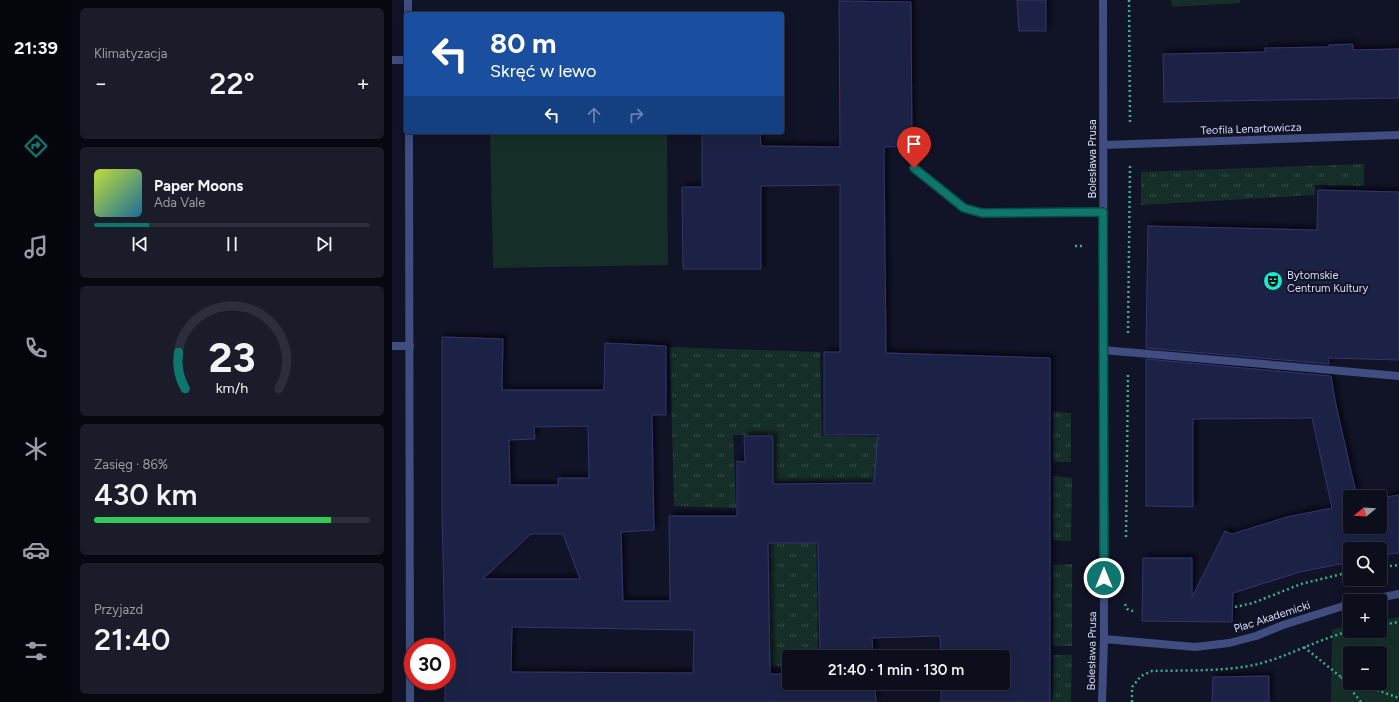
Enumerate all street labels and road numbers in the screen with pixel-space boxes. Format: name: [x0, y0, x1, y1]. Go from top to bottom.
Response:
street label: Bolesława Prusa: [1086, 119, 1099, 199]
street label: Teofila Lenartowicza: [1200, 121, 1302, 137]
street label: Plac Akademicki: [1232, 599, 1312, 635]
street label: Bolesława Prusa: [1085, 611, 1099, 691]

